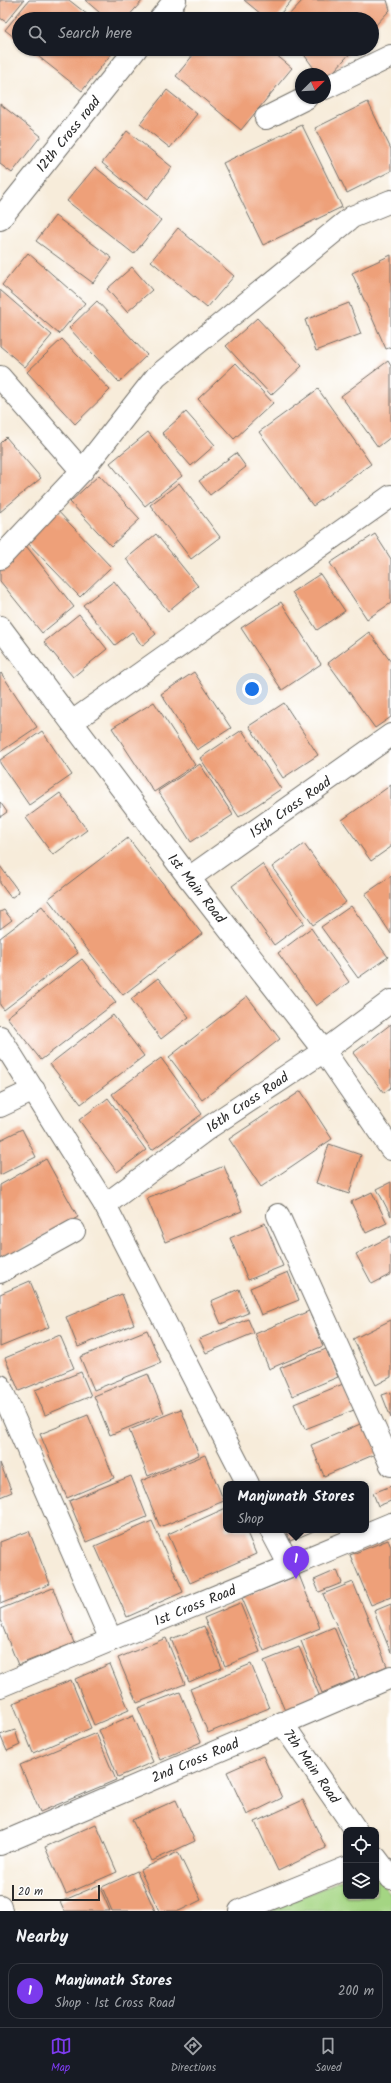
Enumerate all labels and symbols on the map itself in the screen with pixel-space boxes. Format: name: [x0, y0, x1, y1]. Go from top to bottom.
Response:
north arrow: [295, 68, 331, 104]
street label: 12th Cross road: [31, 91, 107, 177]
your location: [242, 679, 262, 699]
street label: 15th Cross Road: [245, 771, 337, 844]
street label: 1st Main Road: [162, 849, 231, 929]
street label: 16th Cross Road: [202, 1066, 294, 1139]
pin: 1: [283, 1546, 309, 1579]
street label: 1st Cross Road: [151, 1579, 240, 1632]
street label: 7th Main Road: [277, 1725, 346, 1809]
street label: 2nd Cross Road: [148, 1732, 244, 1789]
scale bar: [12, 1883, 100, 1902]

